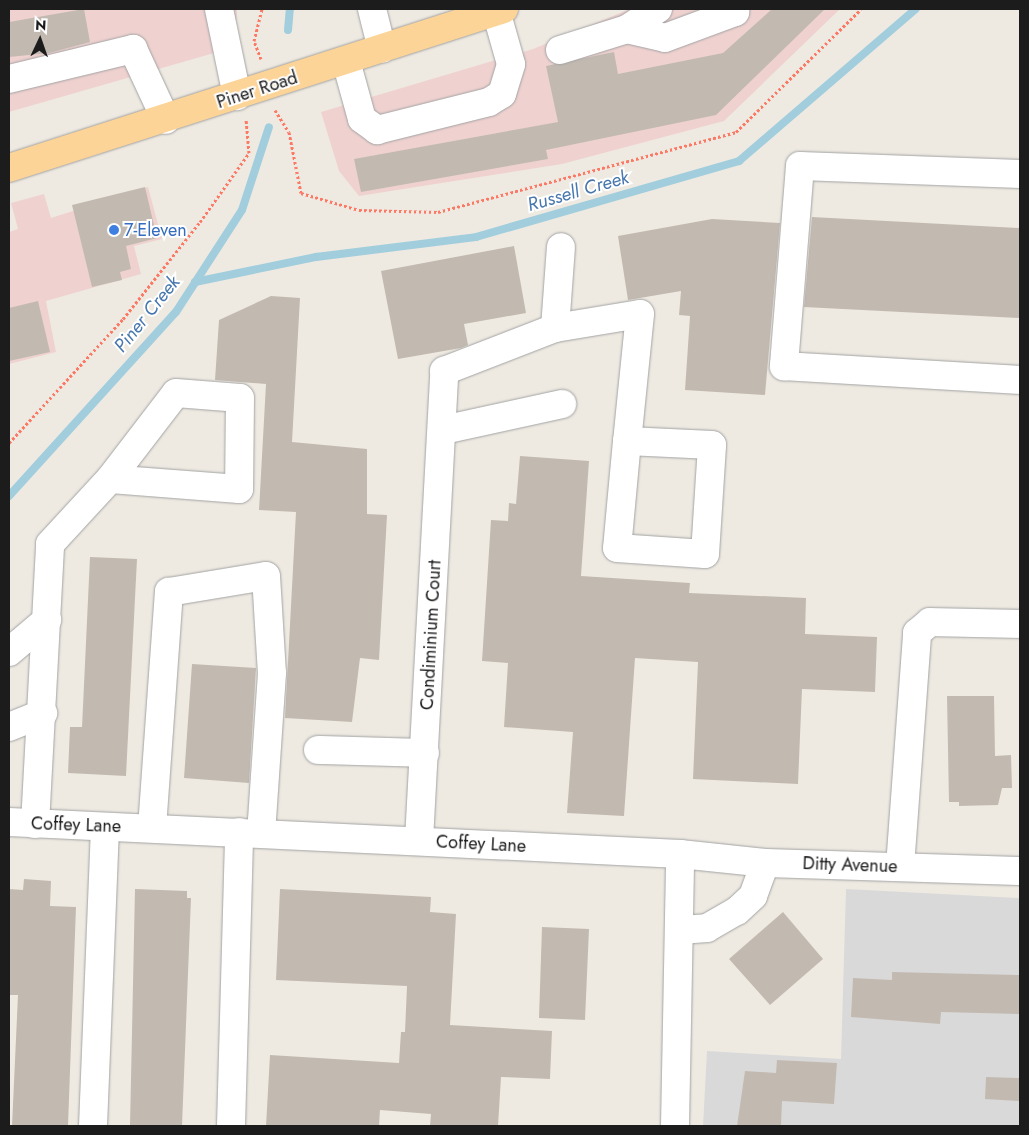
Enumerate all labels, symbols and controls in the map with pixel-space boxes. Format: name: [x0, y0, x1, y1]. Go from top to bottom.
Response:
north arrow: [15, 15, 65, 65]
text: N: [35, 15, 47, 35]
street label: Piner Road: [214, 67, 300, 113]
water label: Russell Creek: [525, 166, 631, 216]
place label: 7-Eleven: [124, 219, 187, 241]
marker: 7-Eleven: [108, 224, 120, 236]
water label: Piner Creek: [109, 271, 185, 357]
street label: Condiminium Court: [416, 559, 446, 711]
street label: Coffey Lane: [31, 813, 121, 837]
street label: Coffey Lane: [435, 831, 527, 857]
street label: Ditty Avenue: [802, 853, 898, 877]

